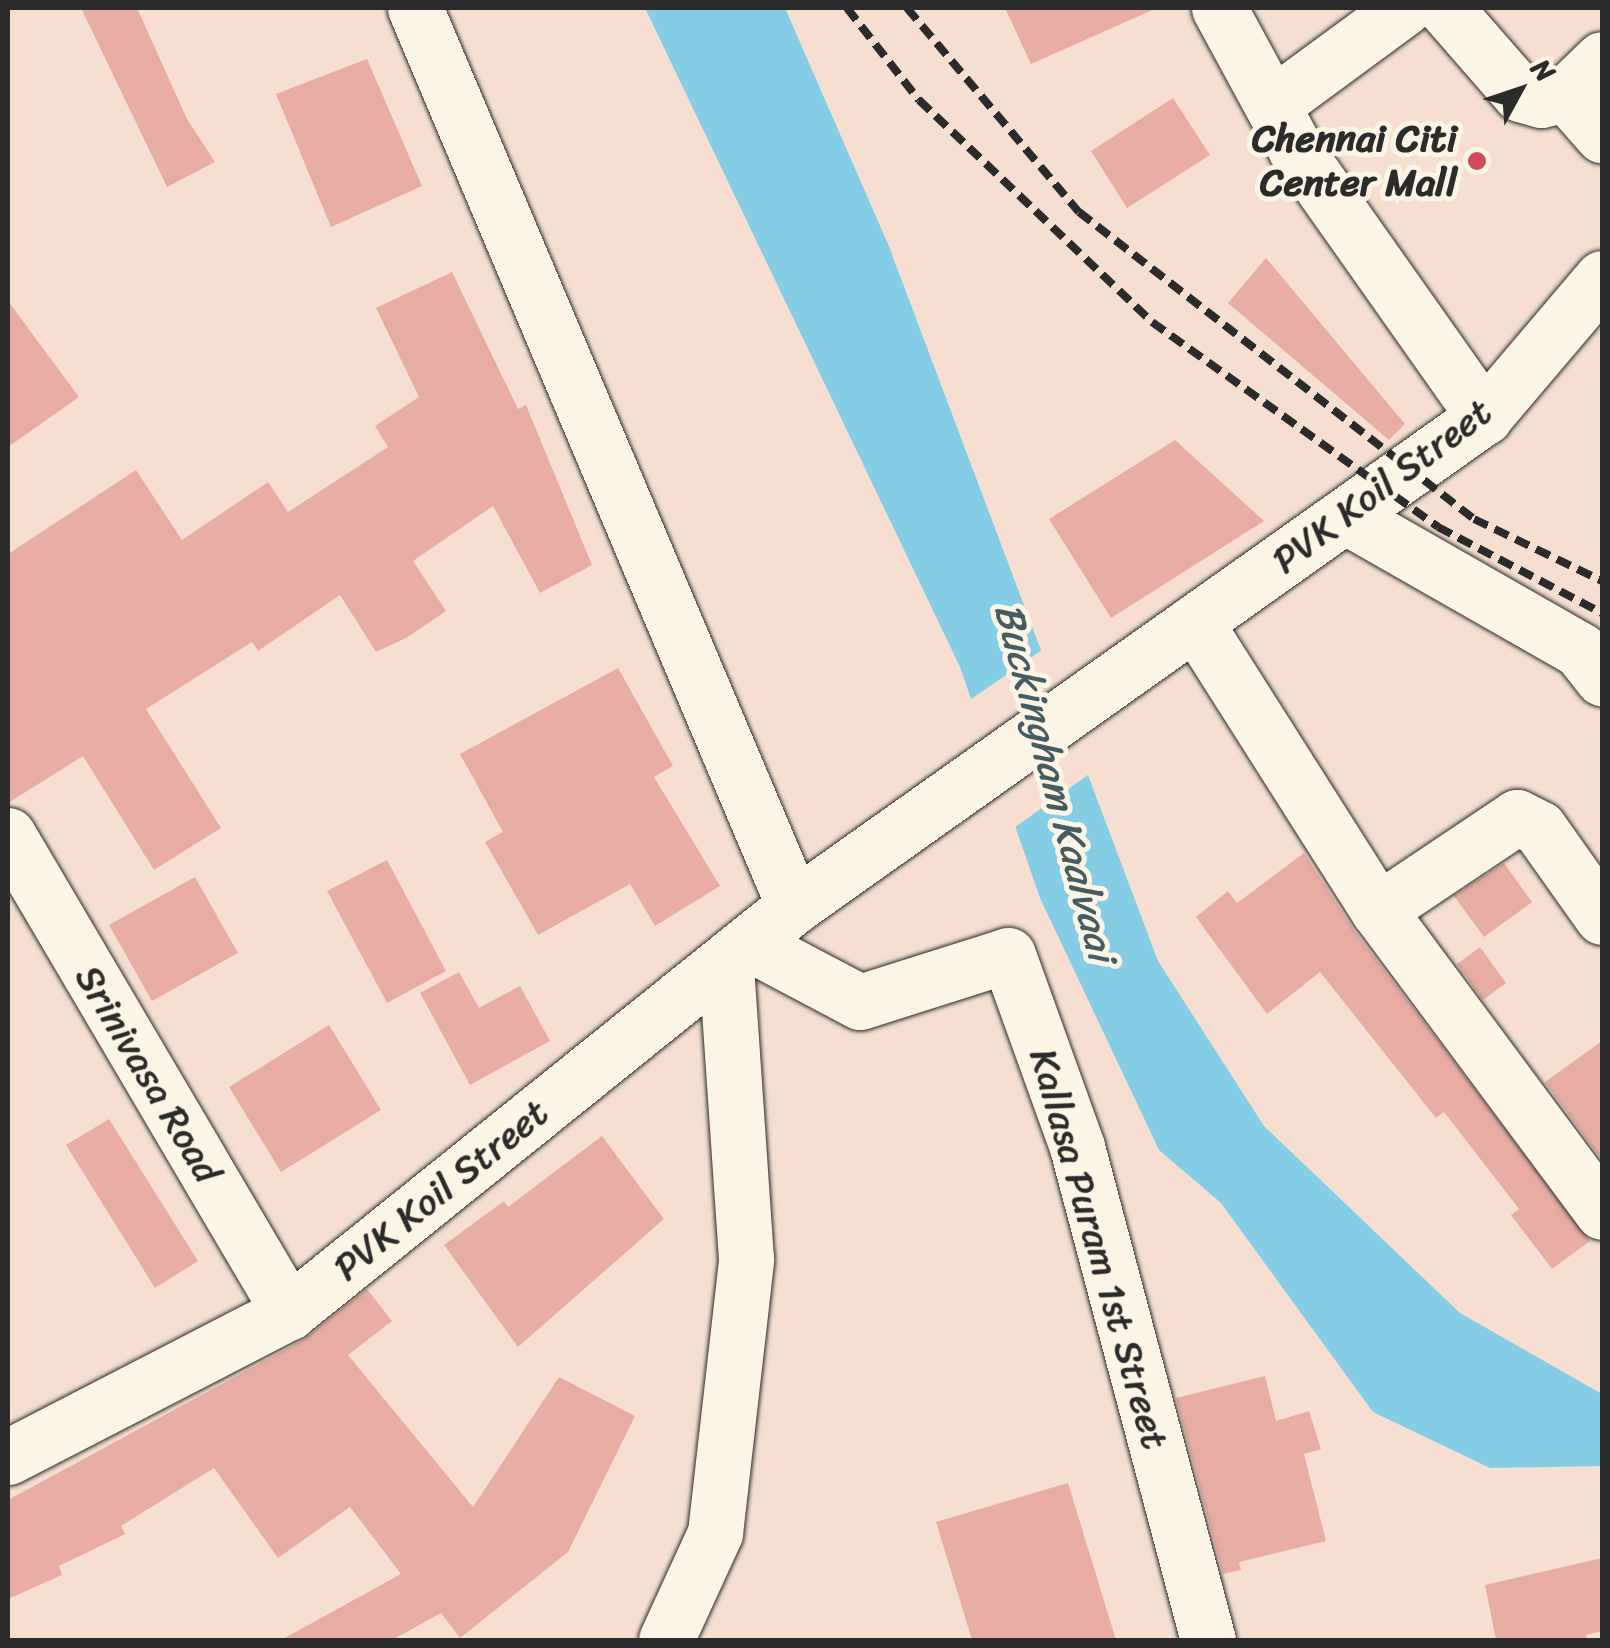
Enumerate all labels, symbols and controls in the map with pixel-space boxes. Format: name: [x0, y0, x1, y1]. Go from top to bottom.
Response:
north arrow: [1470, 40, 1570, 140]
text: N: [1518, 47, 1568, 94]
place label: Chennai Citi Center Mall: [1252, 116, 1457, 205]
marker: Chennai Citi Center Mall: [1466, 150, 1488, 172]
street label: PVK Koil Street: [1263, 389, 1501, 583]
water label: Buckingham Kaalvaai: [984, 598, 1126, 966]
street label: Srinivasa Road: [65, 957, 231, 1191]
street label: Kallasa Puram 1st Street: [1020, 1043, 1178, 1455]
street label: PVK Koil Street: [325, 1090, 557, 1290]

